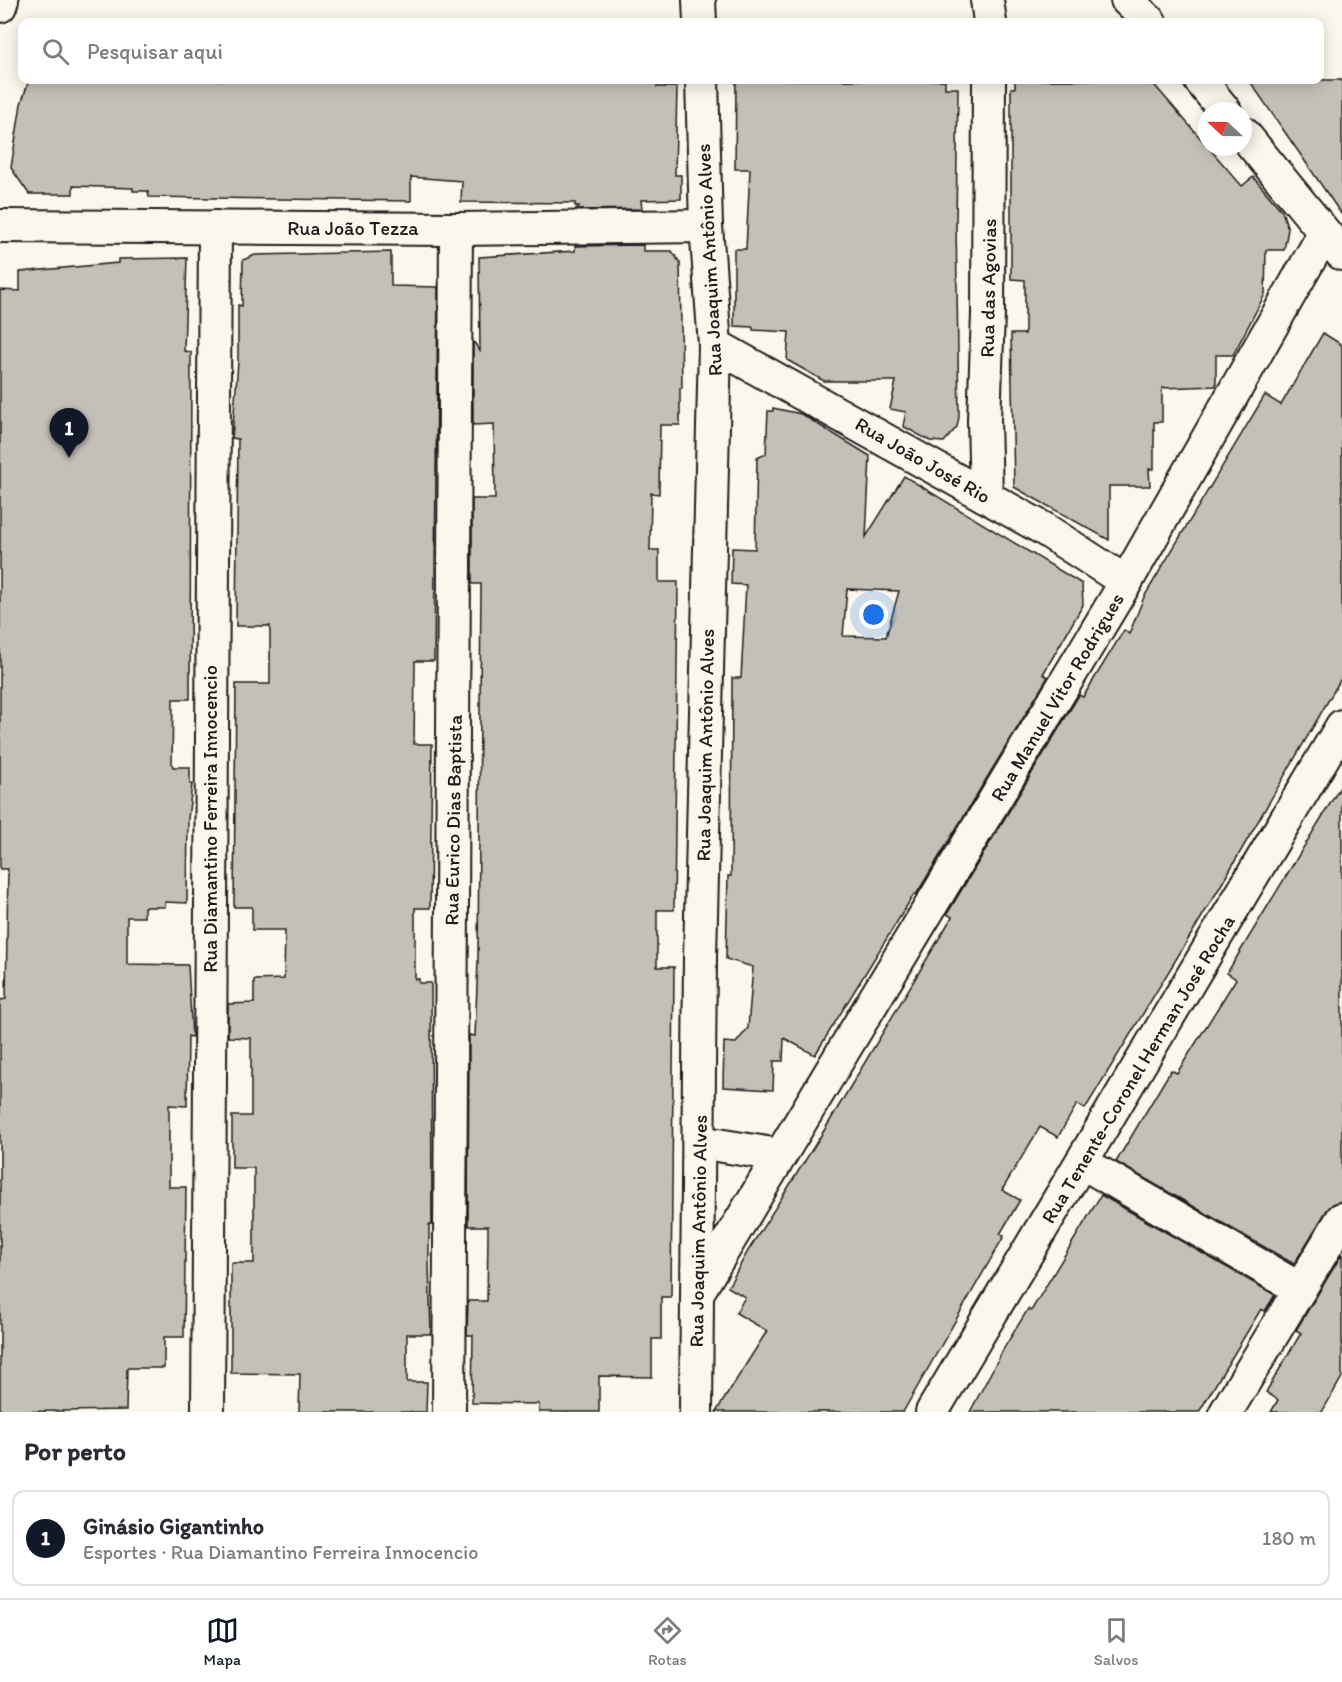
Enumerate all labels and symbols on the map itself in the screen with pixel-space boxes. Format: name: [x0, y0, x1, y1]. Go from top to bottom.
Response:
north arrow: [1198, 102, 1252, 156]
street label: Rua Joaquim Antônio Alves: [691, 143, 727, 377]
street label: Rua João Tezza: [287, 216, 419, 240]
street label: Rua das Agovias: [975, 218, 1001, 358]
pin: 1: [50, 408, 88, 458]
street label: Rua João José Rio: [851, 412, 995, 508]
street label: Rua Manuel Vitor Rodrigues: [985, 588, 1129, 806]
your location: [859, 600, 888, 629]
street label: Rua Joaquim Antônio Alves: [691, 628, 719, 862]
street label: Rua Diamantino Ferreira Innocencio: [198, 665, 222, 973]
street label: Rua Eurico Dias Baptista: [439, 714, 467, 926]
street label: Rua Tenente-Coronel Herman José Rocha: [1036, 910, 1240, 1228]
street label: Rua Joaquim Antônio Alves: [684, 1114, 712, 1348]

